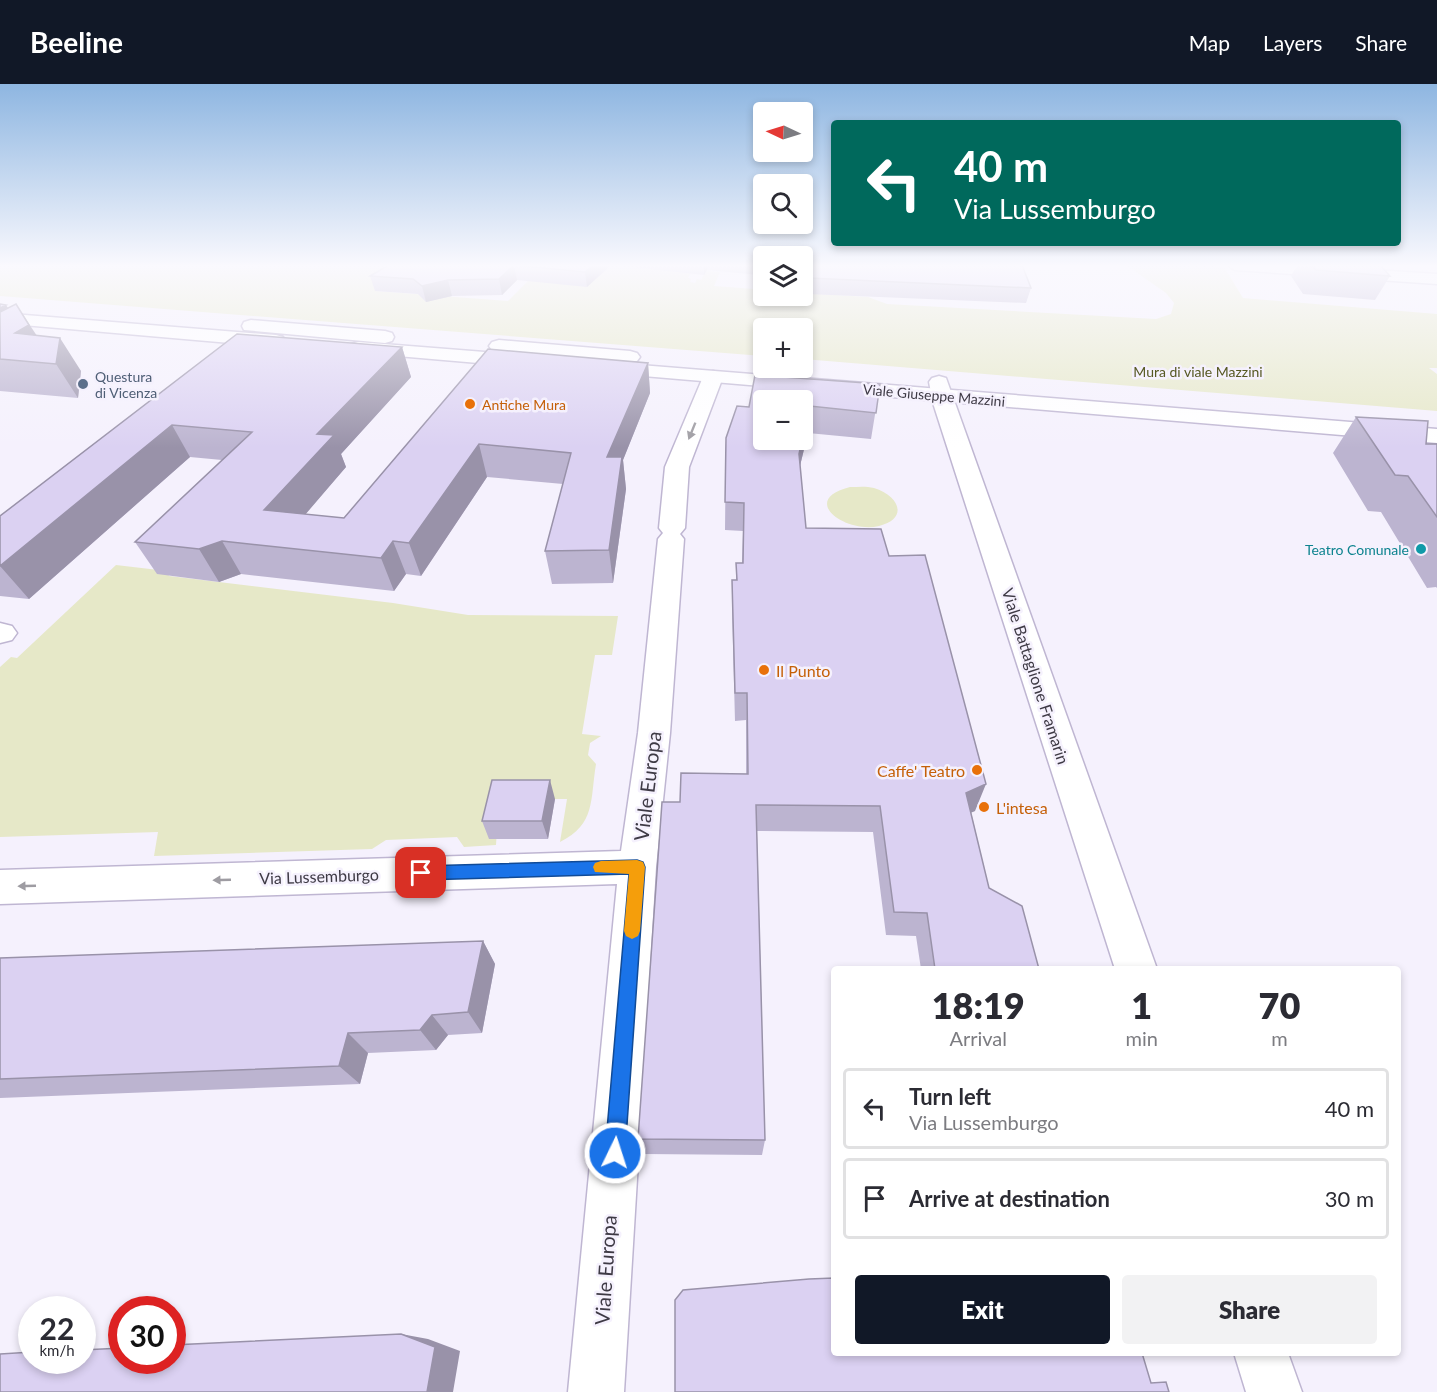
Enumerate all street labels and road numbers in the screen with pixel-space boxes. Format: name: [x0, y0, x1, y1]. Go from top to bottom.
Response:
street label: Viale Giuseppe Mazzini: [862, 380, 1006, 410]
street label: Viale Battaglione Framarin: [999, 586, 1073, 766]
street label: Viale Europa: [628, 730, 666, 842]
street label: Via Lussemburgo: [259, 864, 379, 888]
street label: Viale Europa: [589, 1214, 621, 1326]

